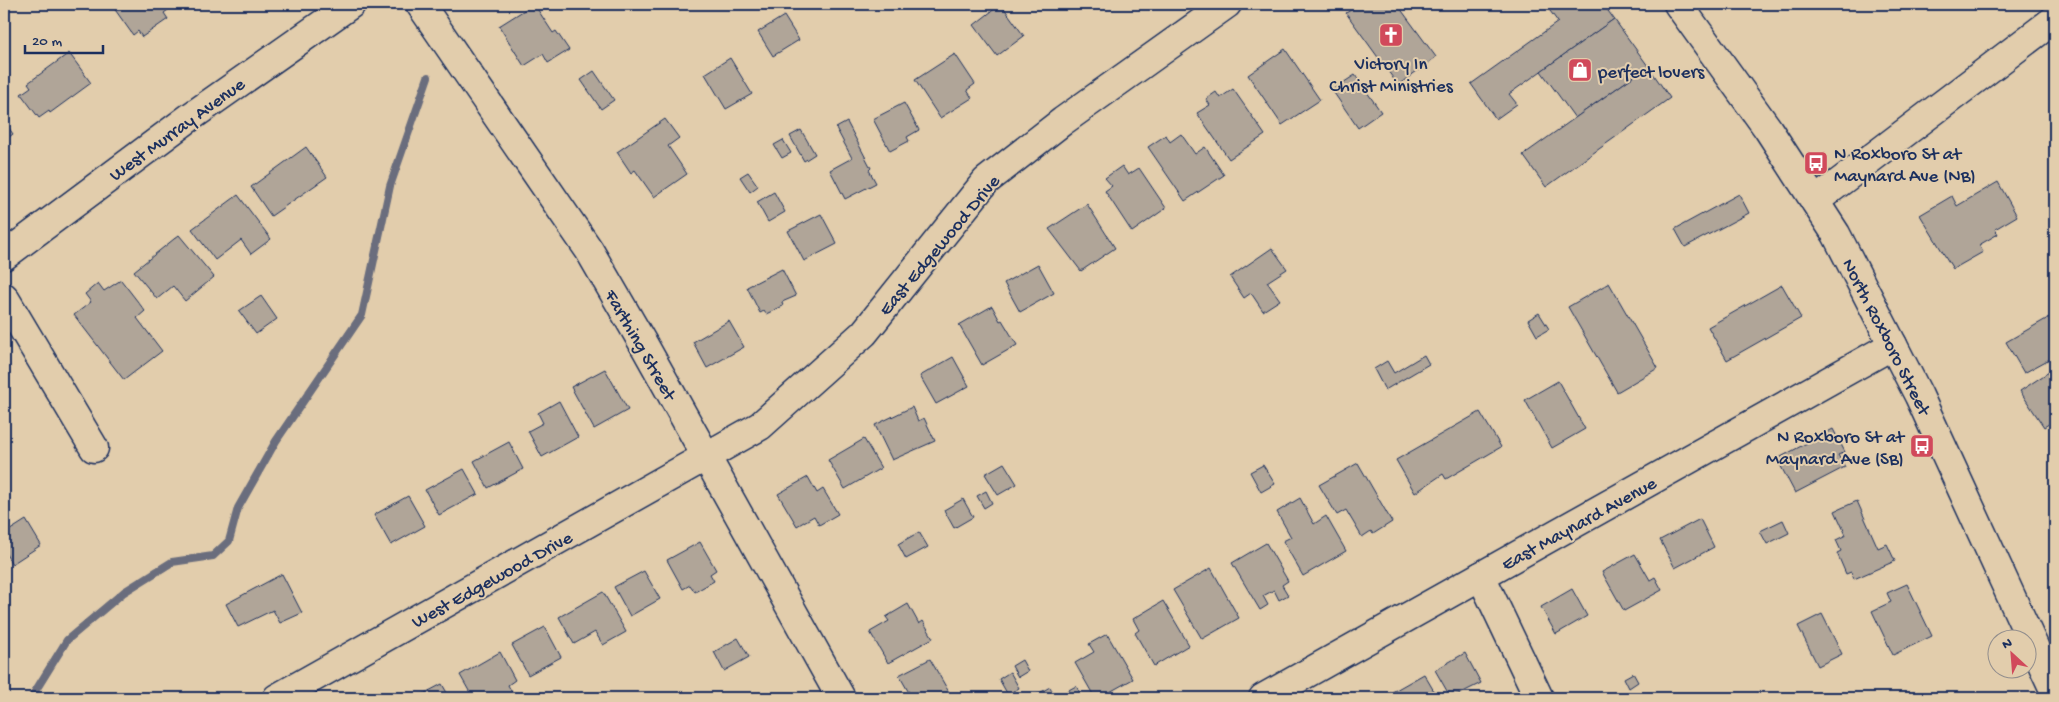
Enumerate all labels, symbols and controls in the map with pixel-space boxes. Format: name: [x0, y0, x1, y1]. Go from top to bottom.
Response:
scale bar: [25, 22, 102, 54]
church icon: Victory In Christ Ministries: [1378, 22, 1404, 48]
text: 20 m: [32, 33, 62, 51]
place label: Victory In Christ Ministries: [1329, 54, 1454, 99]
shop icon: perfect lovers: [1567, 57, 1593, 83]
place label: perfect lovers: [1597, 62, 1705, 85]
street label: West Murray Avenue: [106, 74, 251, 188]
place label: N Roxboro St at Maynard Ave (NB): [1834, 144, 1976, 189]
bus stop icon: N Roxboro St at Maynard Ave (NB): [1803, 150, 1829, 176]
street label: East Edgewood Drive: [875, 171, 1006, 321]
street label: North Roxboro Street: [1835, 255, 1935, 422]
street label: Farthing Street: [597, 285, 681, 407]
place label: N Roxboro St at Maynard Ave (SB): [1766, 427, 1906, 472]
bus stop icon: N Roxboro St at Maynard Ave (SB): [1909, 433, 1935, 459]
street label: East Maynard Avenue: [1498, 473, 1661, 577]
street label: West Edgewood Drive: [408, 527, 577, 635]
north arrow: [1986, 630, 2036, 680]
text: N: [2000, 635, 2015, 654]

